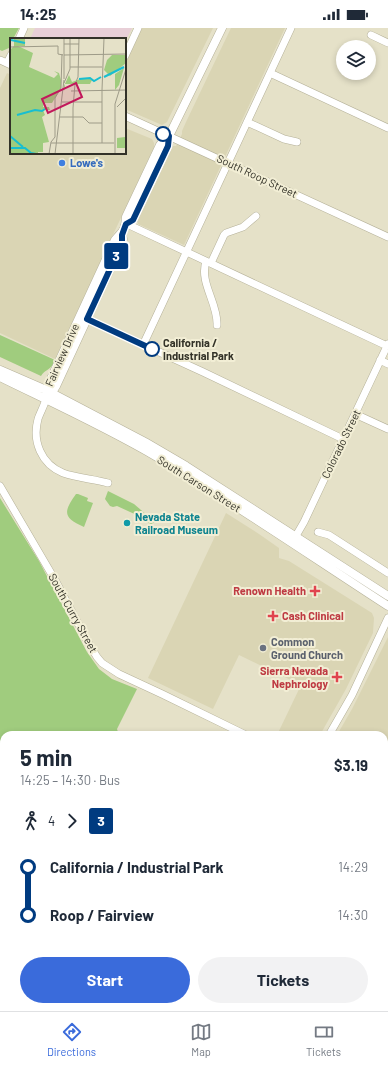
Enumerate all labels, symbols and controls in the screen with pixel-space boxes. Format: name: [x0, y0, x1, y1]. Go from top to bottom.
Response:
text: 14:25: [20, 5, 56, 23]
inset map: [10, 38, 126, 154]
map controls: [336, 40, 376, 80]
button: layers: [336, 40, 376, 80]
unlabelled marker: [155, 126, 171, 142]
street label: South Roop Street: [215, 151, 300, 200]
place label: Lowe's: [70, 156, 103, 169]
marker: Lowe's: [57, 158, 67, 168]
line badge: 3: [103, 243, 129, 269]
text: 3: [112, 247, 120, 264]
street label: Fairview Drive: [42, 321, 81, 388]
place label: California / Industrial Park: [163, 336, 234, 362]
marker: California / Industrial Park: [144, 341, 160, 357]
street label: Colorado Street: [318, 407, 363, 480]
street label: South Carson Street: [155, 453, 243, 515]
place label: Nevada State Railroad Museum: [135, 510, 218, 536]
marker: Nevada State Railroad Museum: [122, 518, 132, 528]
street label: South Curry Street: [46, 571, 101, 655]
place label: Renown Health: [233, 584, 306, 597]
marker: Renown Health: [309, 585, 321, 597]
place label: Cash Clinical: [282, 609, 344, 622]
marker: Cash Clinical: [267, 610, 279, 622]
place label: Common Ground Church: [271, 635, 343, 661]
marker: Common Ground Church: [258, 643, 268, 653]
place label: Sierra Nevada Nephrology: [260, 664, 328, 690]
marker: Sierra Nevada Nephrology: [331, 671, 343, 683]
text: 5 min: [20, 744, 72, 770]
text: $3.19: [334, 756, 368, 774]
text: 14:25 – 14:30 · Bus: [20, 772, 120, 788]
icon: walk: [20, 810, 42, 832]
icon: forward: [61, 810, 83, 832]
text: 3: [97, 812, 105, 829]
text: 4: [48, 813, 55, 829]
text: California / Industrial Park: [50, 858, 224, 876]
text: 14:29: [338, 859, 368, 875]
text: Roop / Fairview: [50, 906, 154, 924]
text: 14:30: [338, 907, 368, 923]
button: Start: [20, 957, 190, 1003]
button: Tickets: [198, 957, 368, 1003]
tab: Directions: [47, 1021, 96, 1058]
tab: Map: [190, 1021, 212, 1058]
tab: Tickets: [306, 1021, 341, 1058]

